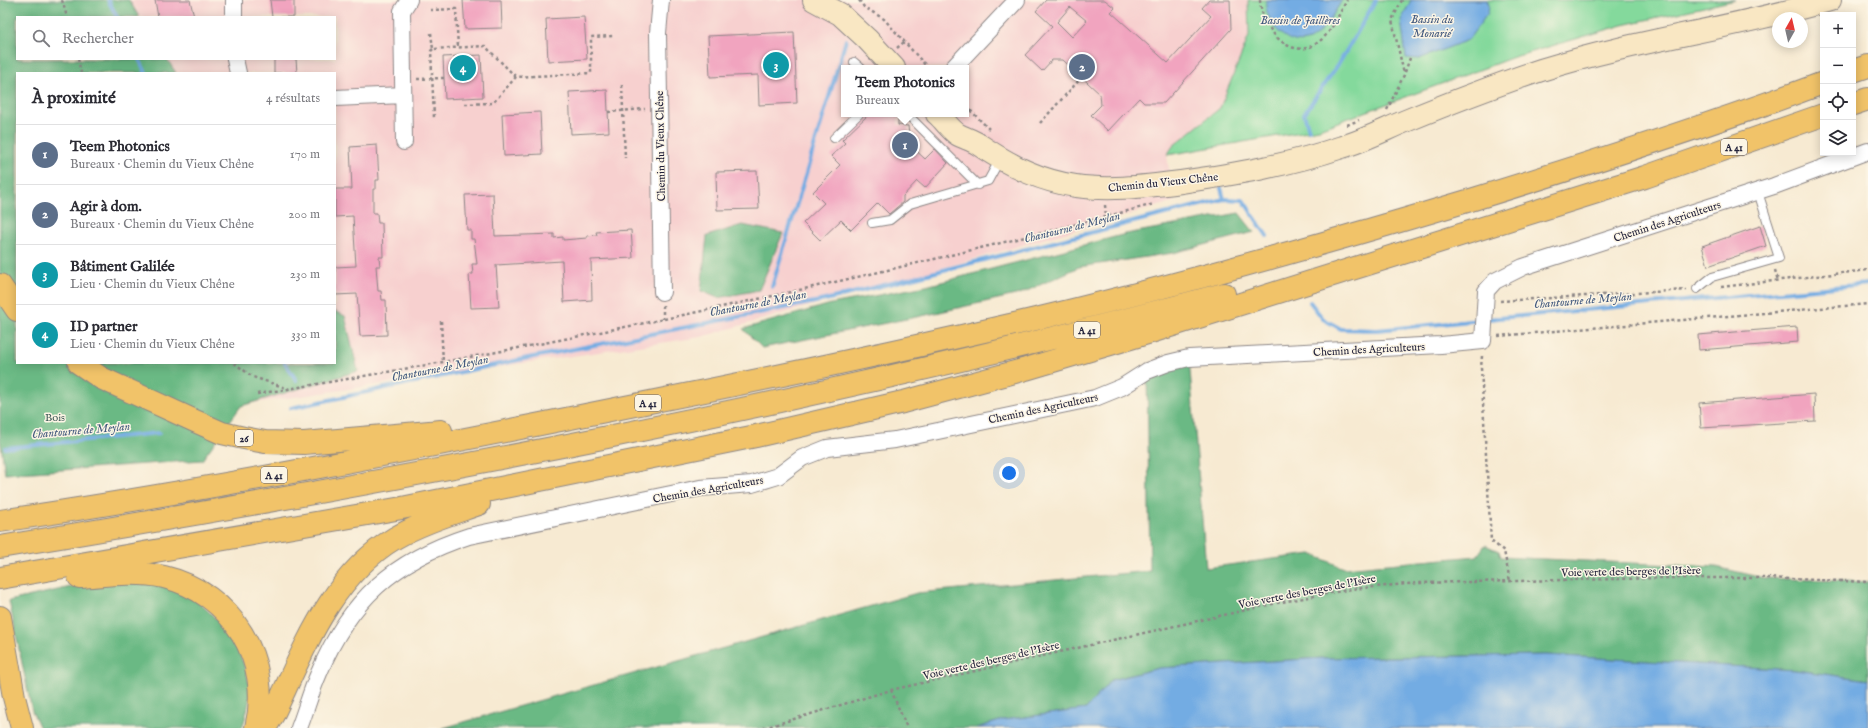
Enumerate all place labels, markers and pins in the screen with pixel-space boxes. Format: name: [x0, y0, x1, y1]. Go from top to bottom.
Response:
pin: 3: [763, 50, 789, 80]
pin: 2: [1069, 52, 1095, 82]
pin: 4: [450, 53, 476, 83]
pin: 1: [892, 130, 918, 160]

